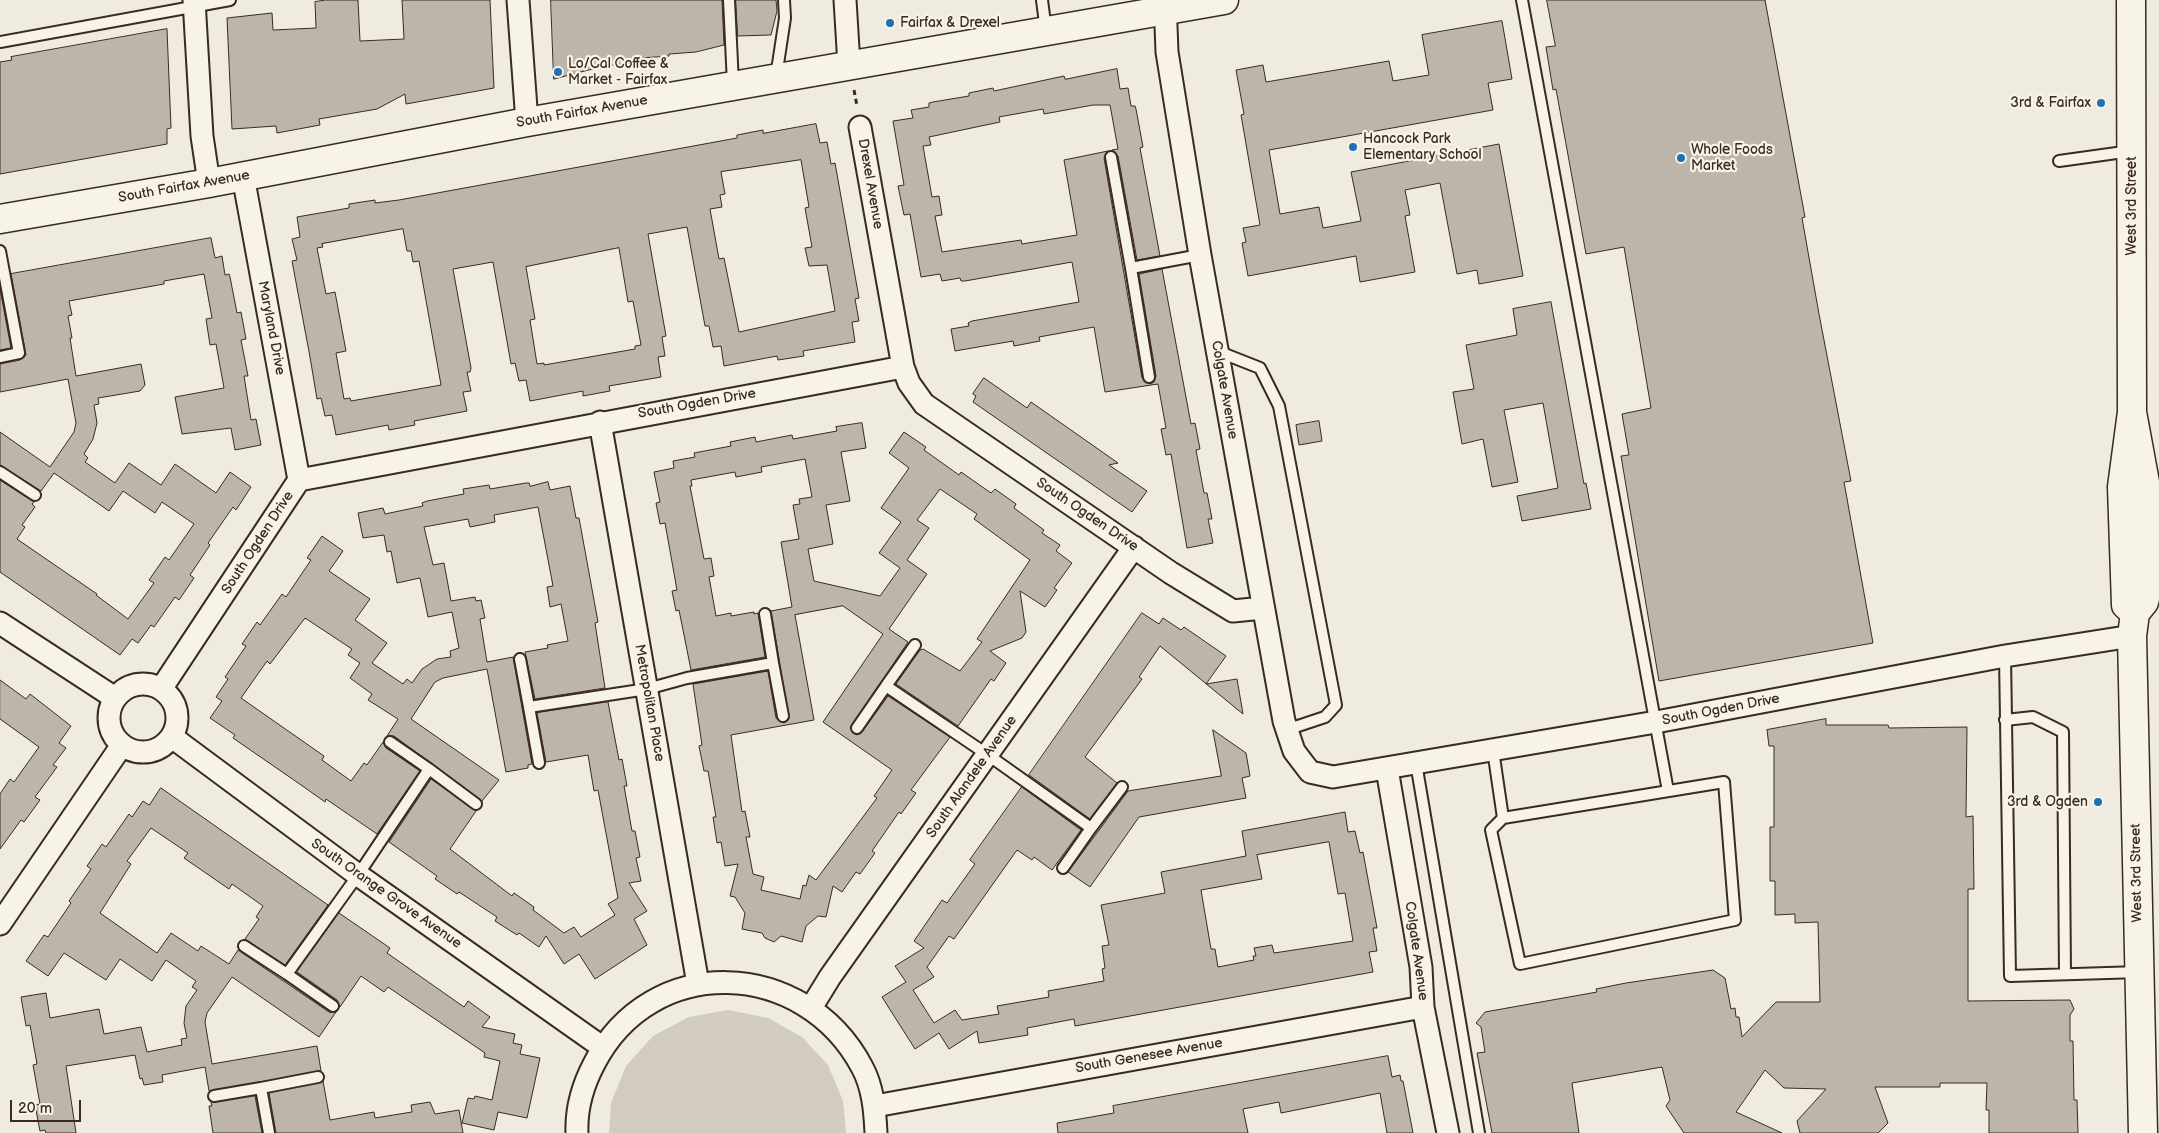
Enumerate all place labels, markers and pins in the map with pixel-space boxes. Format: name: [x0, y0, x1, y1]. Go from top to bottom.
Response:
place label: Fairfax & Drexel: [900, 15, 1000, 31]
marker: Fairfax & Drexel: [884, 17, 896, 29]
place label: Lo/Cal Coffee & Market - Fairfax: [568, 56, 669, 88]
marker: Lo/Cal Coffee & Market - Fairfax: [552, 66, 564, 78]
place label: 3rd & Fairfax: [2010, 95, 2091, 111]
marker: 3rd & Fairfax: [2095, 97, 2107, 109]
place label: Hancock Park Elementary School: [1363, 131, 1482, 164]
marker: Hancock Park Elementary School: [1347, 141, 1359, 153]
place label: Whole Foods Market: [1691, 142, 1773, 174]
marker: Whole Foods Market: [1675, 152, 1687, 164]
place label: 3rd & Ogden: [2007, 794, 2088, 810]
marker: 3rd & Ogden: [2092, 796, 2104, 808]

